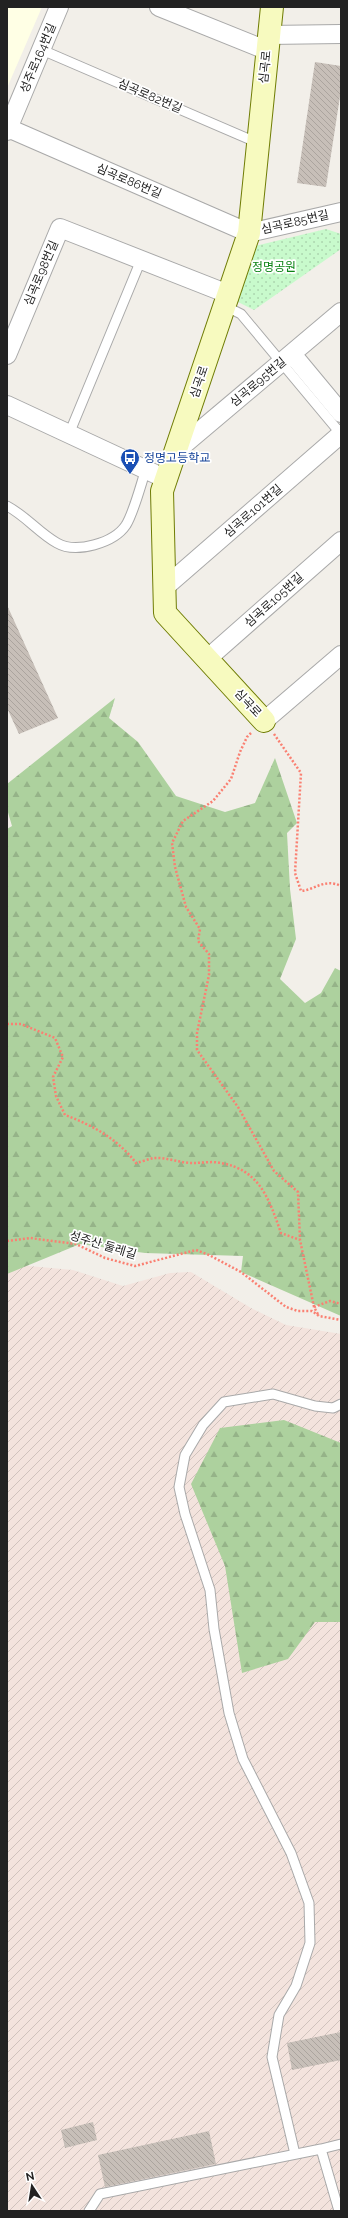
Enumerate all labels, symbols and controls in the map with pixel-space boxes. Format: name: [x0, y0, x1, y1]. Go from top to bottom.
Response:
street label: 성주로164번길: [17, 21, 59, 95]
street label: 심곡로: [256, 50, 274, 84]
street label: 심곡로82번길: [116, 76, 184, 116]
street label: 심곡로86번길: [94, 161, 164, 201]
street label: 심곡로85번길: [260, 207, 330, 237]
street label: 심곡로98번길: [21, 238, 61, 308]
park label: 정명공원: [252, 260, 296, 274]
street label: 심곡로95번길: [227, 355, 289, 409]
street label: 심곡로: [187, 364, 211, 400]
bus stop icon: 정명고등학교: [119, 447, 141, 475]
place label: 정명고등학교: [144, 451, 210, 465]
street label: 심곡로101번길: [221, 482, 285, 540]
street label: 심곡로105번길: [242, 570, 306, 630]
street label: 심곡로: [232, 686, 264, 720]
street label: 성주산 둘레길: [68, 1228, 138, 1262]
north arrow: [12, 2166, 52, 2206]
text: N: [25, 2169, 35, 2184]

